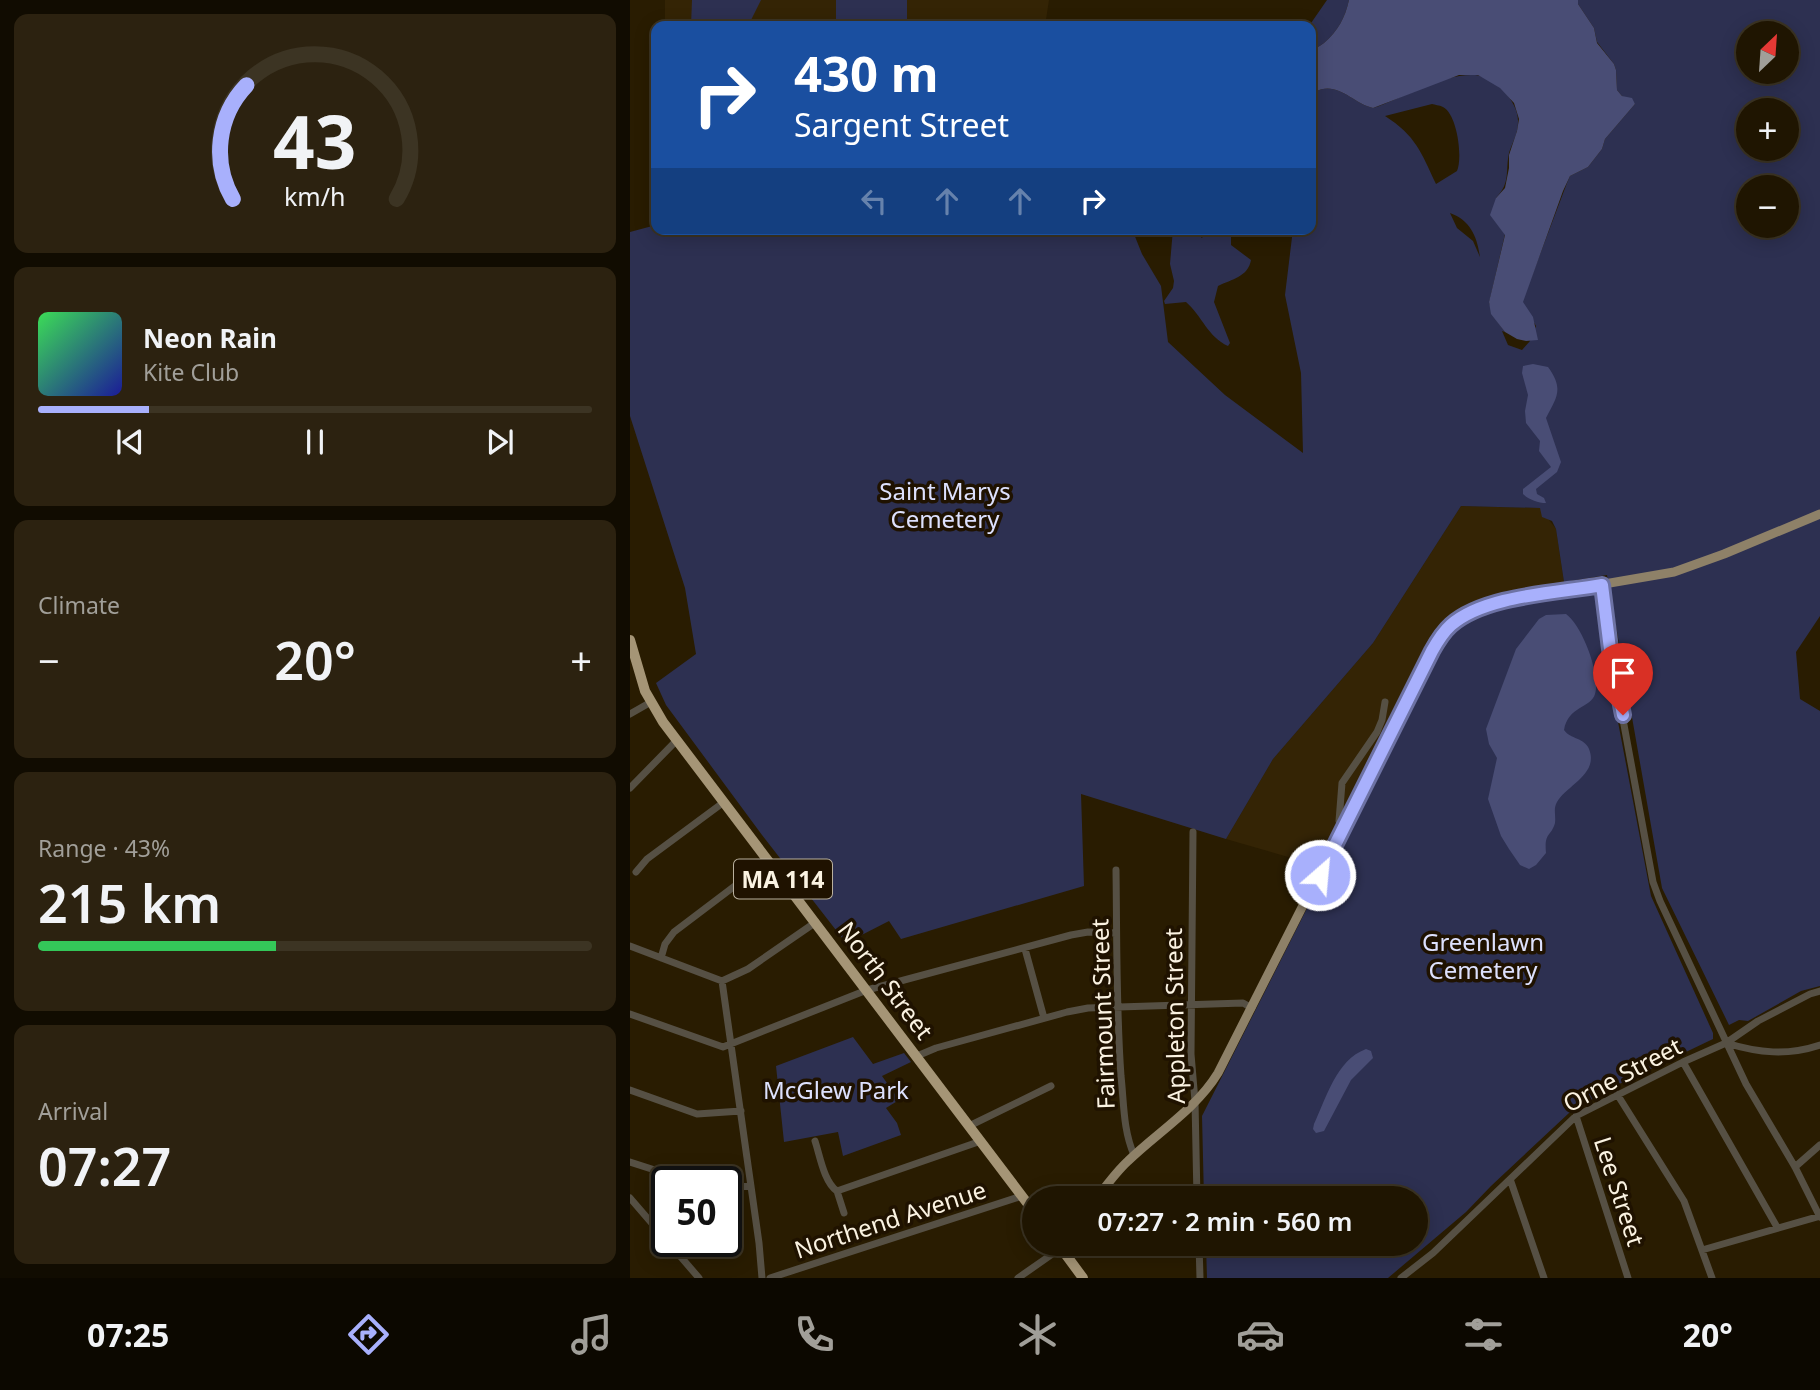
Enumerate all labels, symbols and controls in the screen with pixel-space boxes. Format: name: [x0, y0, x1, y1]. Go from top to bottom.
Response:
north arrow: [1736, 21, 1799, 84]
map controls: [1736, 21, 1799, 238]
text: 430 m: [794, 40, 939, 106]
icon: right: [679, 49, 770, 140]
text: 43: [273, 92, 357, 191]
button: +: [1736, 98, 1799, 161]
text: Sargent Street: [794, 103, 1009, 146]
button: −: [1736, 175, 1799, 238]
text: km/h: [284, 179, 346, 213]
icon: left: [855, 182, 893, 220]
icon: ahead: [928, 182, 966, 220]
icon: ahead: [1001, 182, 1039, 220]
icon: right: [1074, 182, 1112, 220]
text: Neon Rain: [143, 320, 277, 356]
text: Kite Club: [143, 356, 239, 388]
icon: previous: [111, 423, 149, 461]
icon: pause: [296, 423, 334, 461]
icon: next: [481, 423, 519, 461]
park label: Saint Marys Cemetery: [879, 474, 1011, 535]
text: Climate: [38, 589, 120, 621]
text: 20°: [274, 624, 356, 695]
text: −: [38, 634, 60, 686]
text: +: [570, 634, 592, 686]
pin: [1593, 643, 1653, 715]
icon: arrive: [1604, 654, 1642, 692]
text: Range · 43%: [38, 832, 170, 864]
position arrow: [1283, 838, 1357, 912]
road number: MA 114: [734, 860, 832, 898]
text: 215 km: [38, 867, 221, 938]
street label: North Street: [831, 914, 941, 1046]
street label: Fairmount Street: [1082, 918, 1122, 1110]
park label: Greenlawn Cemetery: [1422, 925, 1544, 986]
street label: Appleton Street: [1156, 927, 1192, 1104]
street label: Orne Street: [1557, 1029, 1688, 1119]
park label: McGlew Park: [763, 1073, 909, 1106]
text: Arrival: [38, 1095, 108, 1127]
text: 07:27: [38, 1130, 171, 1201]
street label: Lee Street: [1587, 1132, 1653, 1250]
speed limit sign: 50: [651, 1166, 742, 1257]
street label: Northend Avenue: [790, 1172, 990, 1266]
text: 07:27 · 2 min · 560 m: [1098, 1203, 1352, 1239]
icon: directions: [344, 1310, 393, 1359]
icon: music: [567, 1310, 616, 1359]
icon: phone: [790, 1310, 839, 1359]
icon: climate: [1013, 1310, 1062, 1359]
icon: car: [1236, 1310, 1285, 1359]
icon: filters: [1459, 1310, 1508, 1359]
text: 07:25: [87, 1313, 169, 1356]
text: 20°: [1683, 1313, 1733, 1356]

